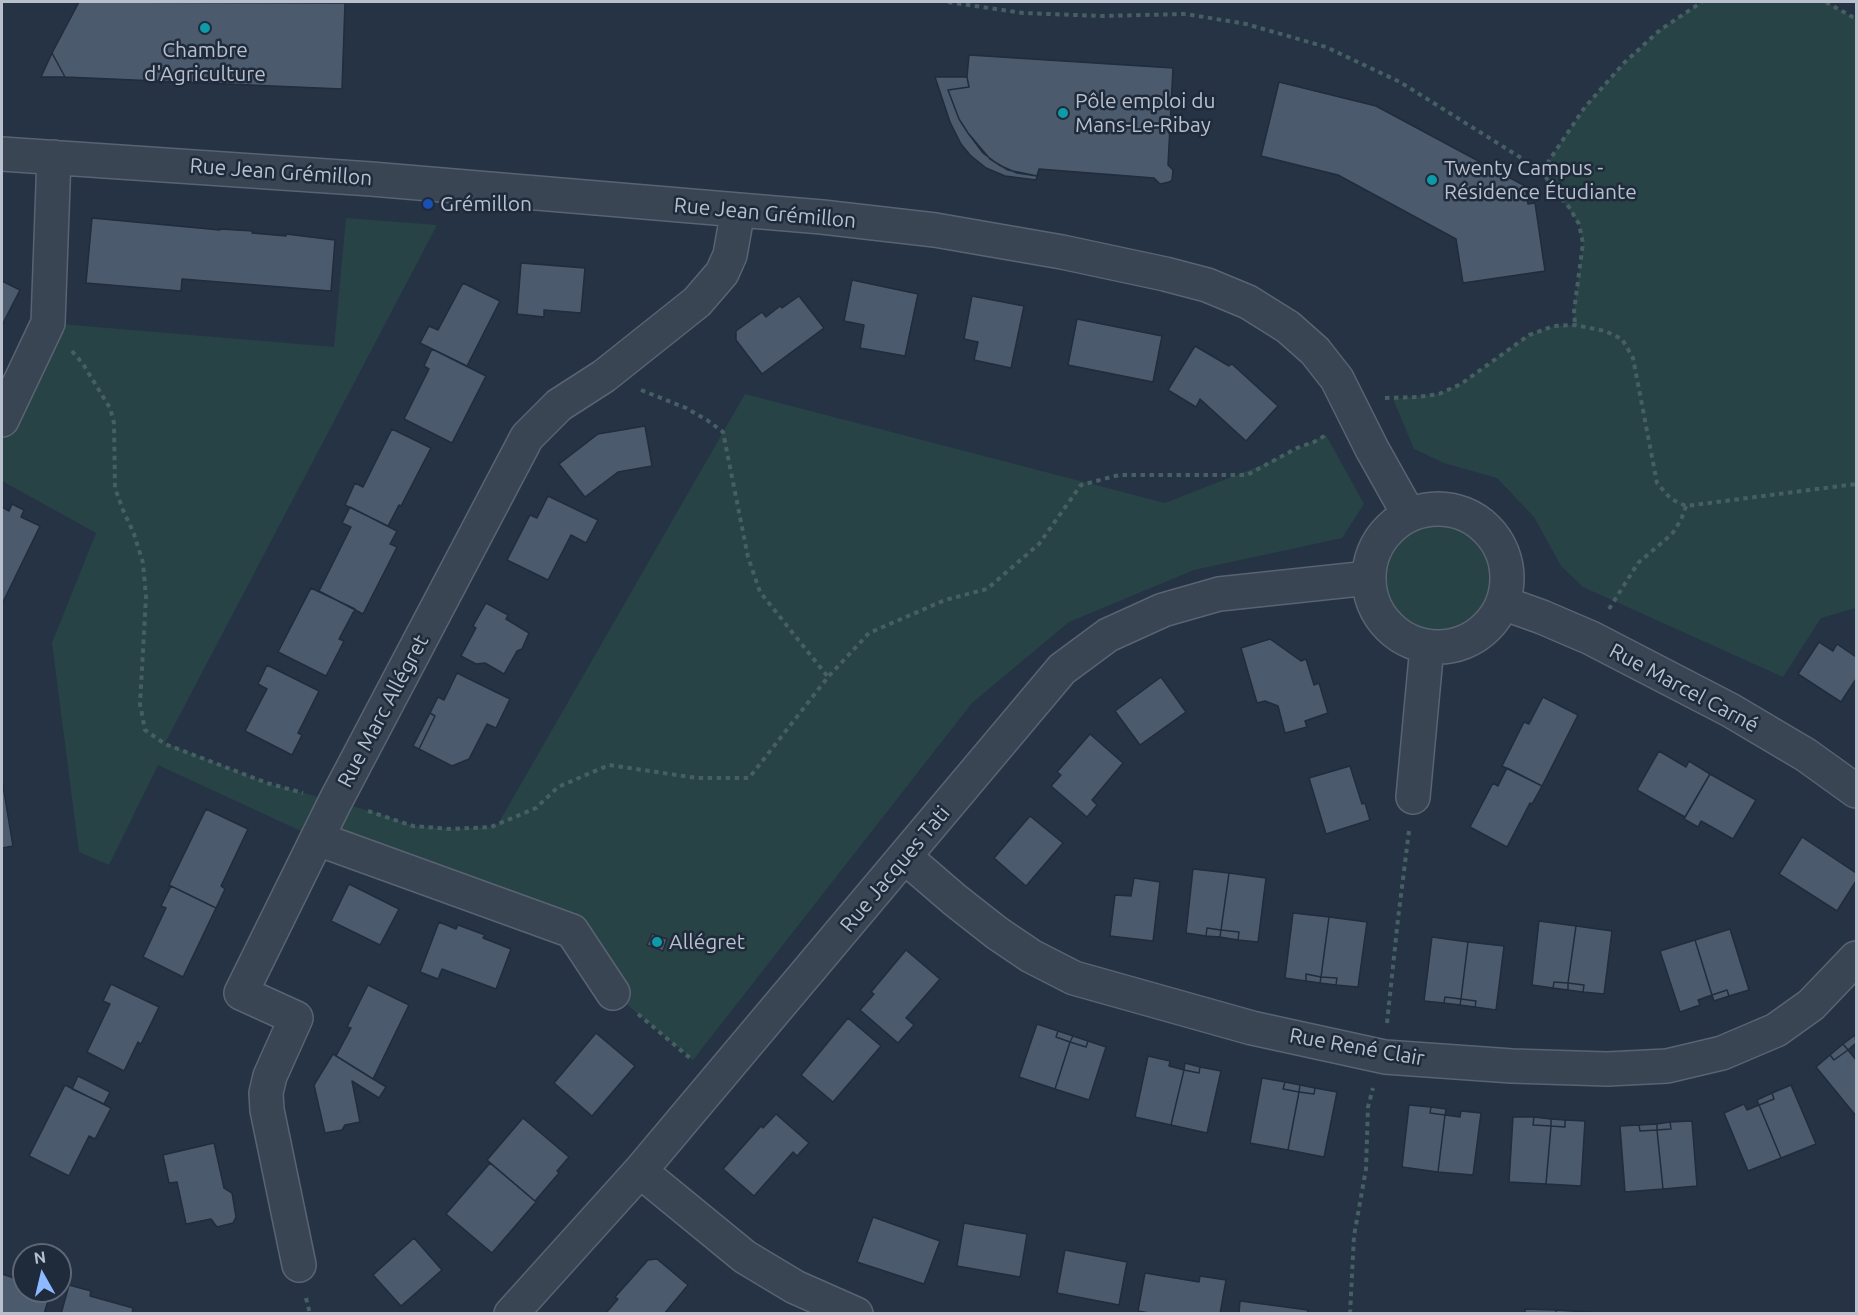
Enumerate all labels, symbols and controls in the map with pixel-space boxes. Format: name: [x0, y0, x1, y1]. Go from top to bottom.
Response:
marker: Chambre d'Agriculture: [198, 21, 212, 35]
place label: Chambre d'Agriculture: [144, 37, 266, 87]
place label: Pôle emploi du Mans-Le-Ribay: [1075, 88, 1215, 138]
marker: Pôle emploi du Mans-Le-Ribay: [1056, 106, 1070, 120]
street label: Rue Jean Grémillon: [189, 153, 373, 191]
place label: Twenty Campus - Résidence Étudiante: [1444, 155, 1637, 205]
marker: Twenty Campus - Résidence Étudiante: [1425, 173, 1439, 187]
place label: Grémillon: [440, 191, 532, 217]
street label: Rue Jean Grémillon: [673, 192, 857, 234]
marker: Grémillon: [421, 197, 435, 211]
street label: Rue Marc Allégret: [332, 630, 434, 792]
street label: Rue Marcel Carné: [1605, 638, 1763, 738]
street label: Rue Jacques Tati: [835, 801, 955, 937]
place label: Allégret: [669, 929, 745, 955]
marker: Allégret: [650, 935, 664, 949]
street label: Rue René Clair: [1287, 1023, 1427, 1071]
north arrow: [12, 1243, 72, 1303]
text: N: [33, 1247, 47, 1267]

